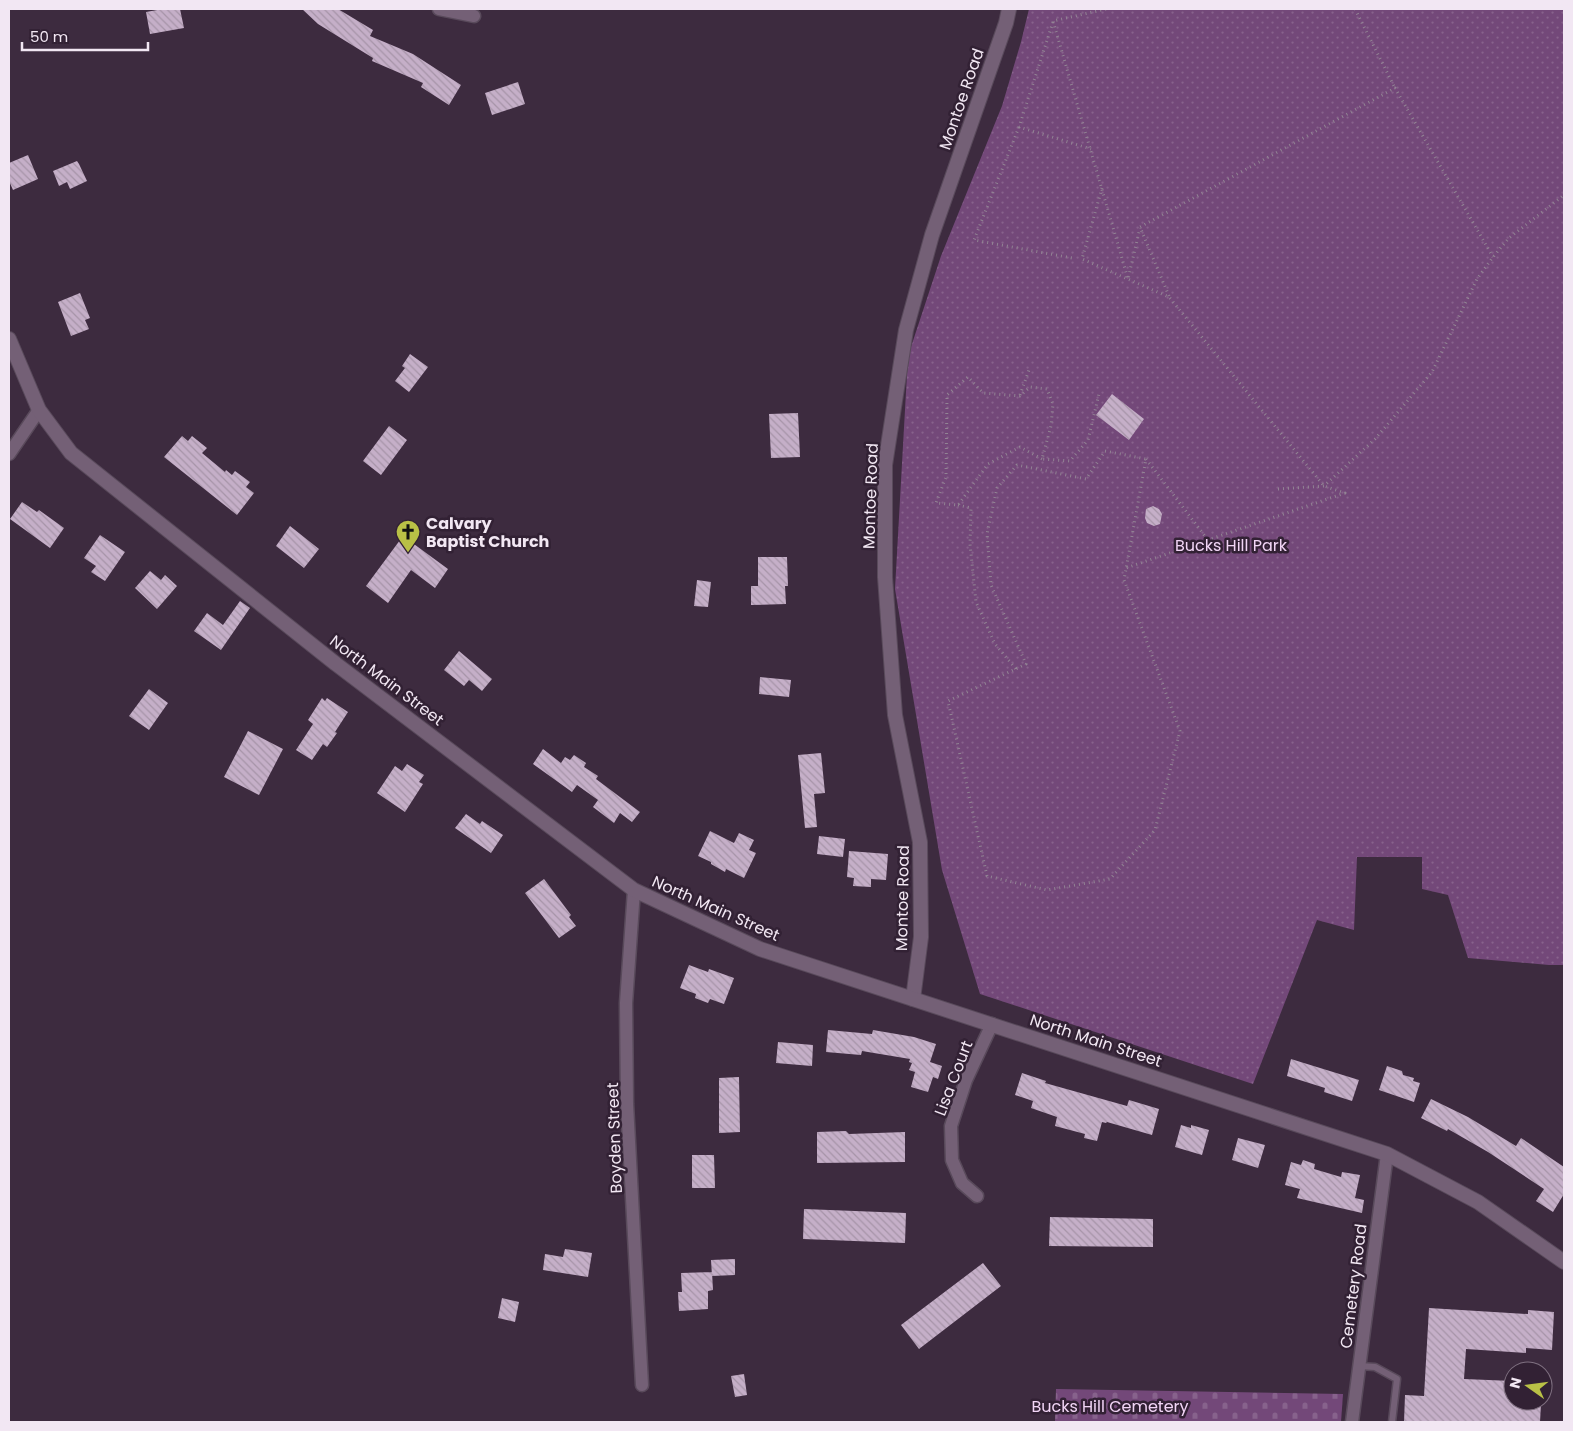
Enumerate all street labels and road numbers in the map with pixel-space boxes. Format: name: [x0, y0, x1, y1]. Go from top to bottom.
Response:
street label: Montoe Road: [933, 45, 990, 153]
street label: Montoe Road: [857, 443, 884, 549]
street label: North Main Street: [325, 630, 449, 731]
street label: Montoe Road: [890, 845, 915, 951]
street label: North Main Street: [648, 870, 784, 947]
street label: North Main Street: [1027, 1008, 1165, 1073]
street label: Lisa Court: [929, 1037, 978, 1119]
street label: Boyden Street: [601, 1082, 628, 1194]
street label: Cemetery Road: [1334, 1222, 1373, 1350]

